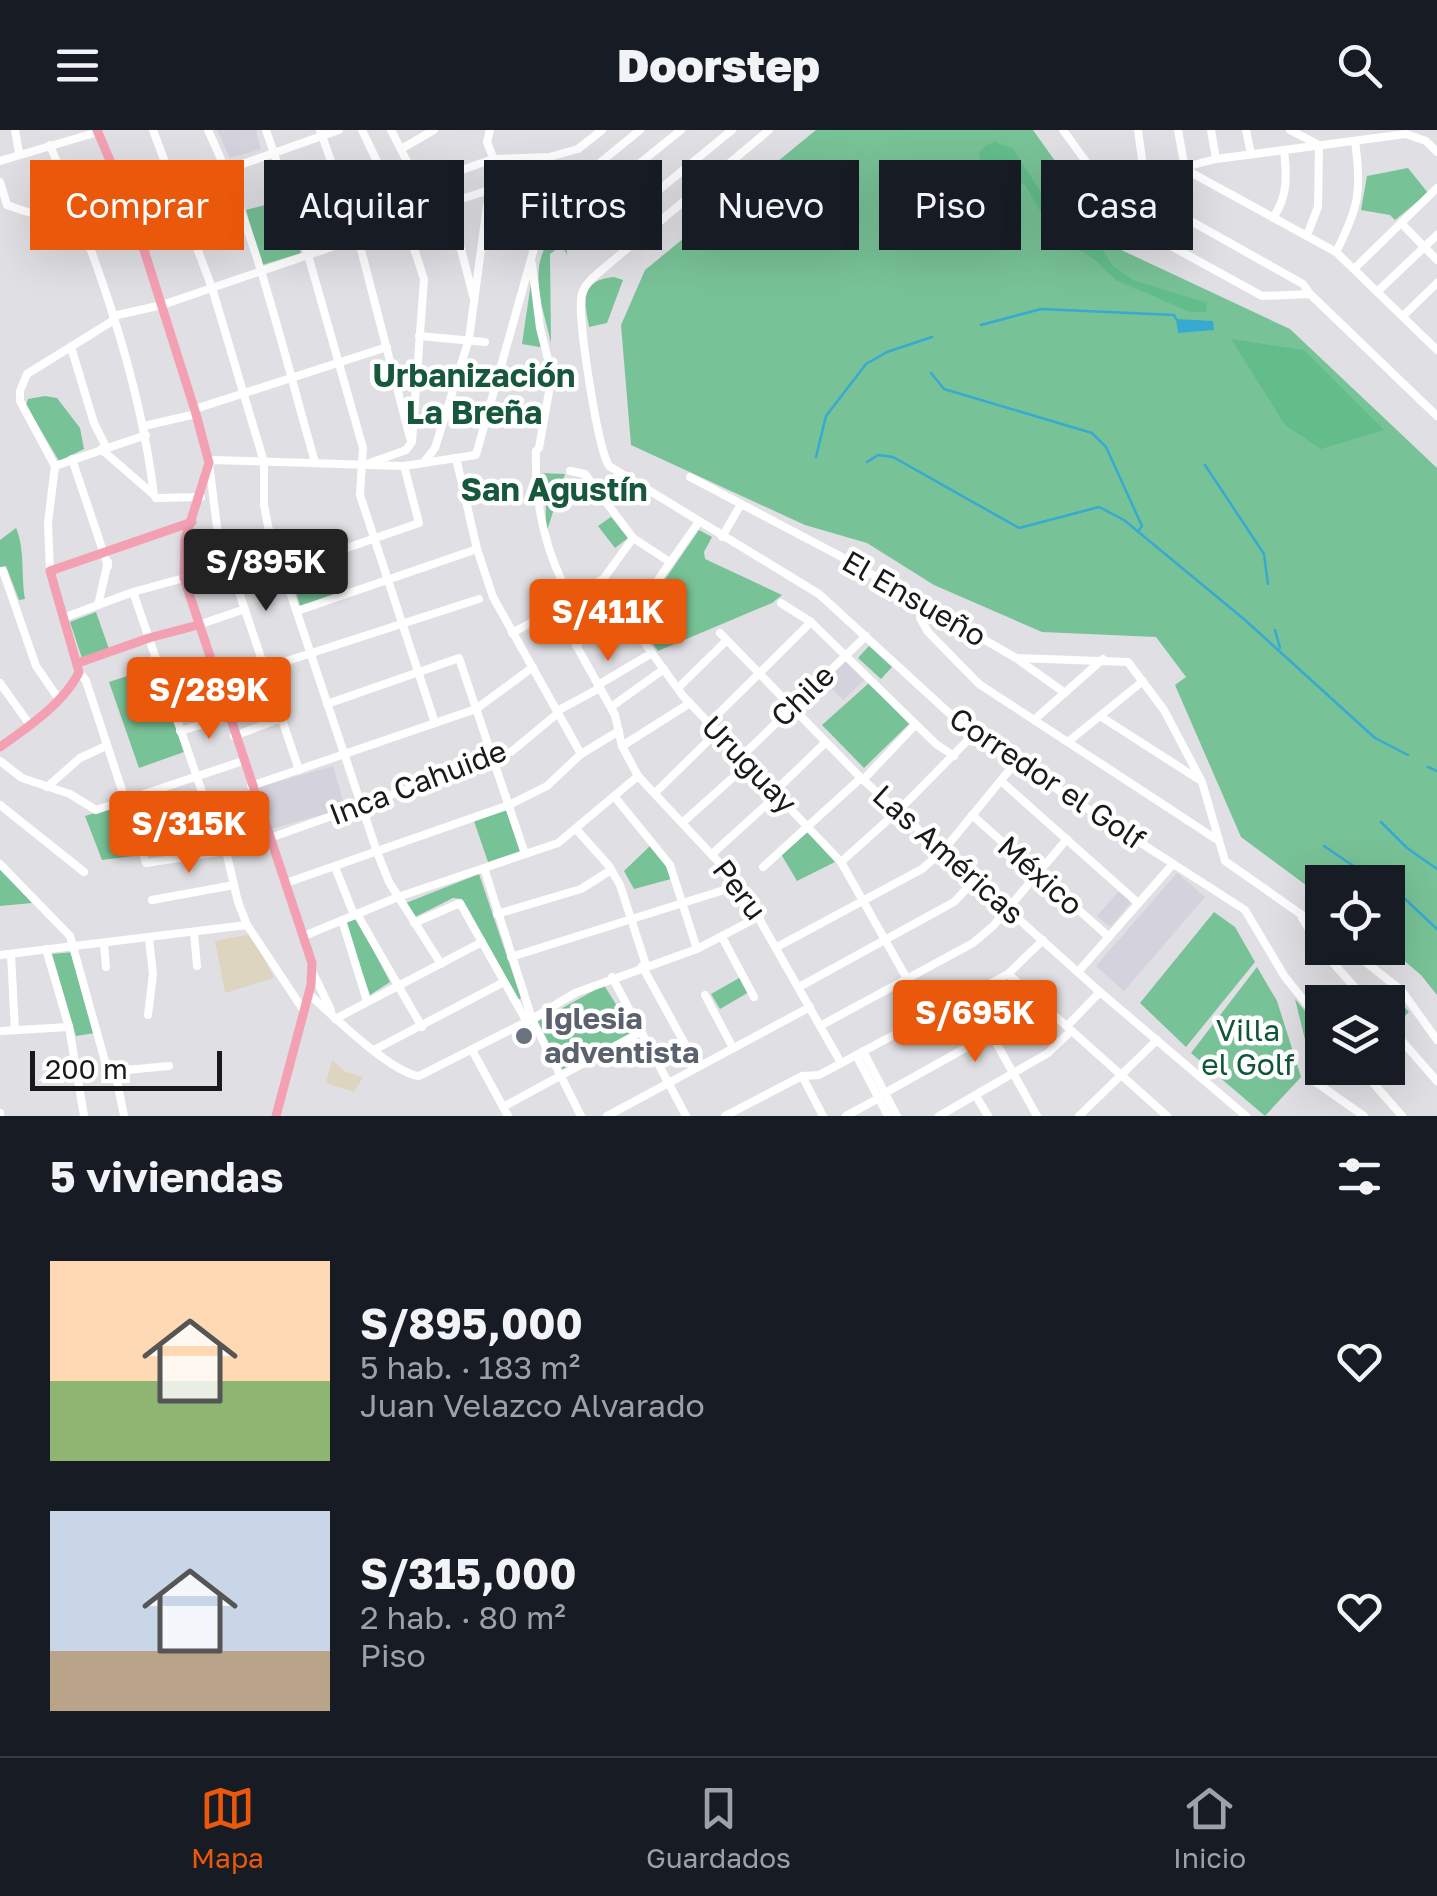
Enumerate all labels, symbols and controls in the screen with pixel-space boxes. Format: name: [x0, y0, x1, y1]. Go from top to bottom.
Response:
icon: menu: [50, 38, 105, 93]
text: Doorstep: [617, 38, 820, 92]
icon: search: [1332, 38, 1387, 93]
chip: Comprar: [30, 160, 244, 250]
chip: Alquilar: [264, 160, 464, 250]
chip: Filtros: [484, 160, 662, 250]
chip: Nuevo: [682, 160, 859, 250]
chip: Piso: [879, 160, 1021, 250]
chip: Casa: [1041, 160, 1193, 250]
district label: Urbanización La Breña: [373, 356, 575, 431]
district label: San Agustín: [460, 470, 648, 508]
pin: S/895K: [185, 529, 347, 614]
text: S/895K: [206, 542, 326, 580]
street label: El Ensueño: [836, 543, 993, 654]
pin: S/411K: [527, 579, 689, 664]
text: S/411K: [552, 592, 664, 630]
pin: S/289K: [128, 657, 290, 742]
street label: Chile: [763, 657, 841, 734]
text: S/289K: [149, 670, 269, 708]
street label: Corredor el Golf: [943, 699, 1152, 857]
street label: Uruguay: [695, 708, 805, 821]
street label: Inca Cahuide: [324, 732, 511, 832]
street label: Las Américas: [866, 777, 1032, 931]
pin: S/315K: [108, 791, 270, 876]
text: S/315K: [131, 804, 247, 842]
street label: México: [991, 828, 1090, 923]
street label: Peru: [705, 852, 774, 927]
map controls: [1305, 865, 1405, 1085]
button: locate: [1305, 865, 1405, 965]
pin: S/695K: [894, 980, 1056, 1065]
button: layers: [1305, 985, 1405, 1085]
text: S/695K: [915, 993, 1035, 1031]
place label: Iglesia adventista: [544, 1000, 699, 1070]
park label: Villa el Golf: [1201, 1012, 1295, 1082]
marker: Iglesia adventista: [513, 1025, 535, 1047]
scale bar: [30, 1046, 222, 1090]
text: 200 m: [45, 1052, 128, 1085]
icon: filters: [1332, 1149, 1387, 1204]
text: 5 viviendas: [50, 1151, 283, 1201]
text: S/895,000: [360, 1298, 583, 1348]
icon: home: [130, 1301, 250, 1421]
icon: heart: [1332, 1334, 1387, 1389]
text: 5 hab. · 183 m²: [360, 1348, 580, 1386]
text: Juan Velazco Alvarado: [360, 1386, 705, 1424]
text: S/315,000: [360, 1548, 577, 1598]
icon: home: [130, 1551, 250, 1671]
icon: heart: [1332, 1584, 1387, 1639]
text: 2 hab. · 80 m²: [360, 1598, 566, 1636]
text: Piso: [360, 1636, 426, 1674]
tab: Mapa: [191, 1781, 264, 1874]
tab: Guardados: [646, 1781, 791, 1874]
tab: Inicio: [1173, 1781, 1246, 1874]

